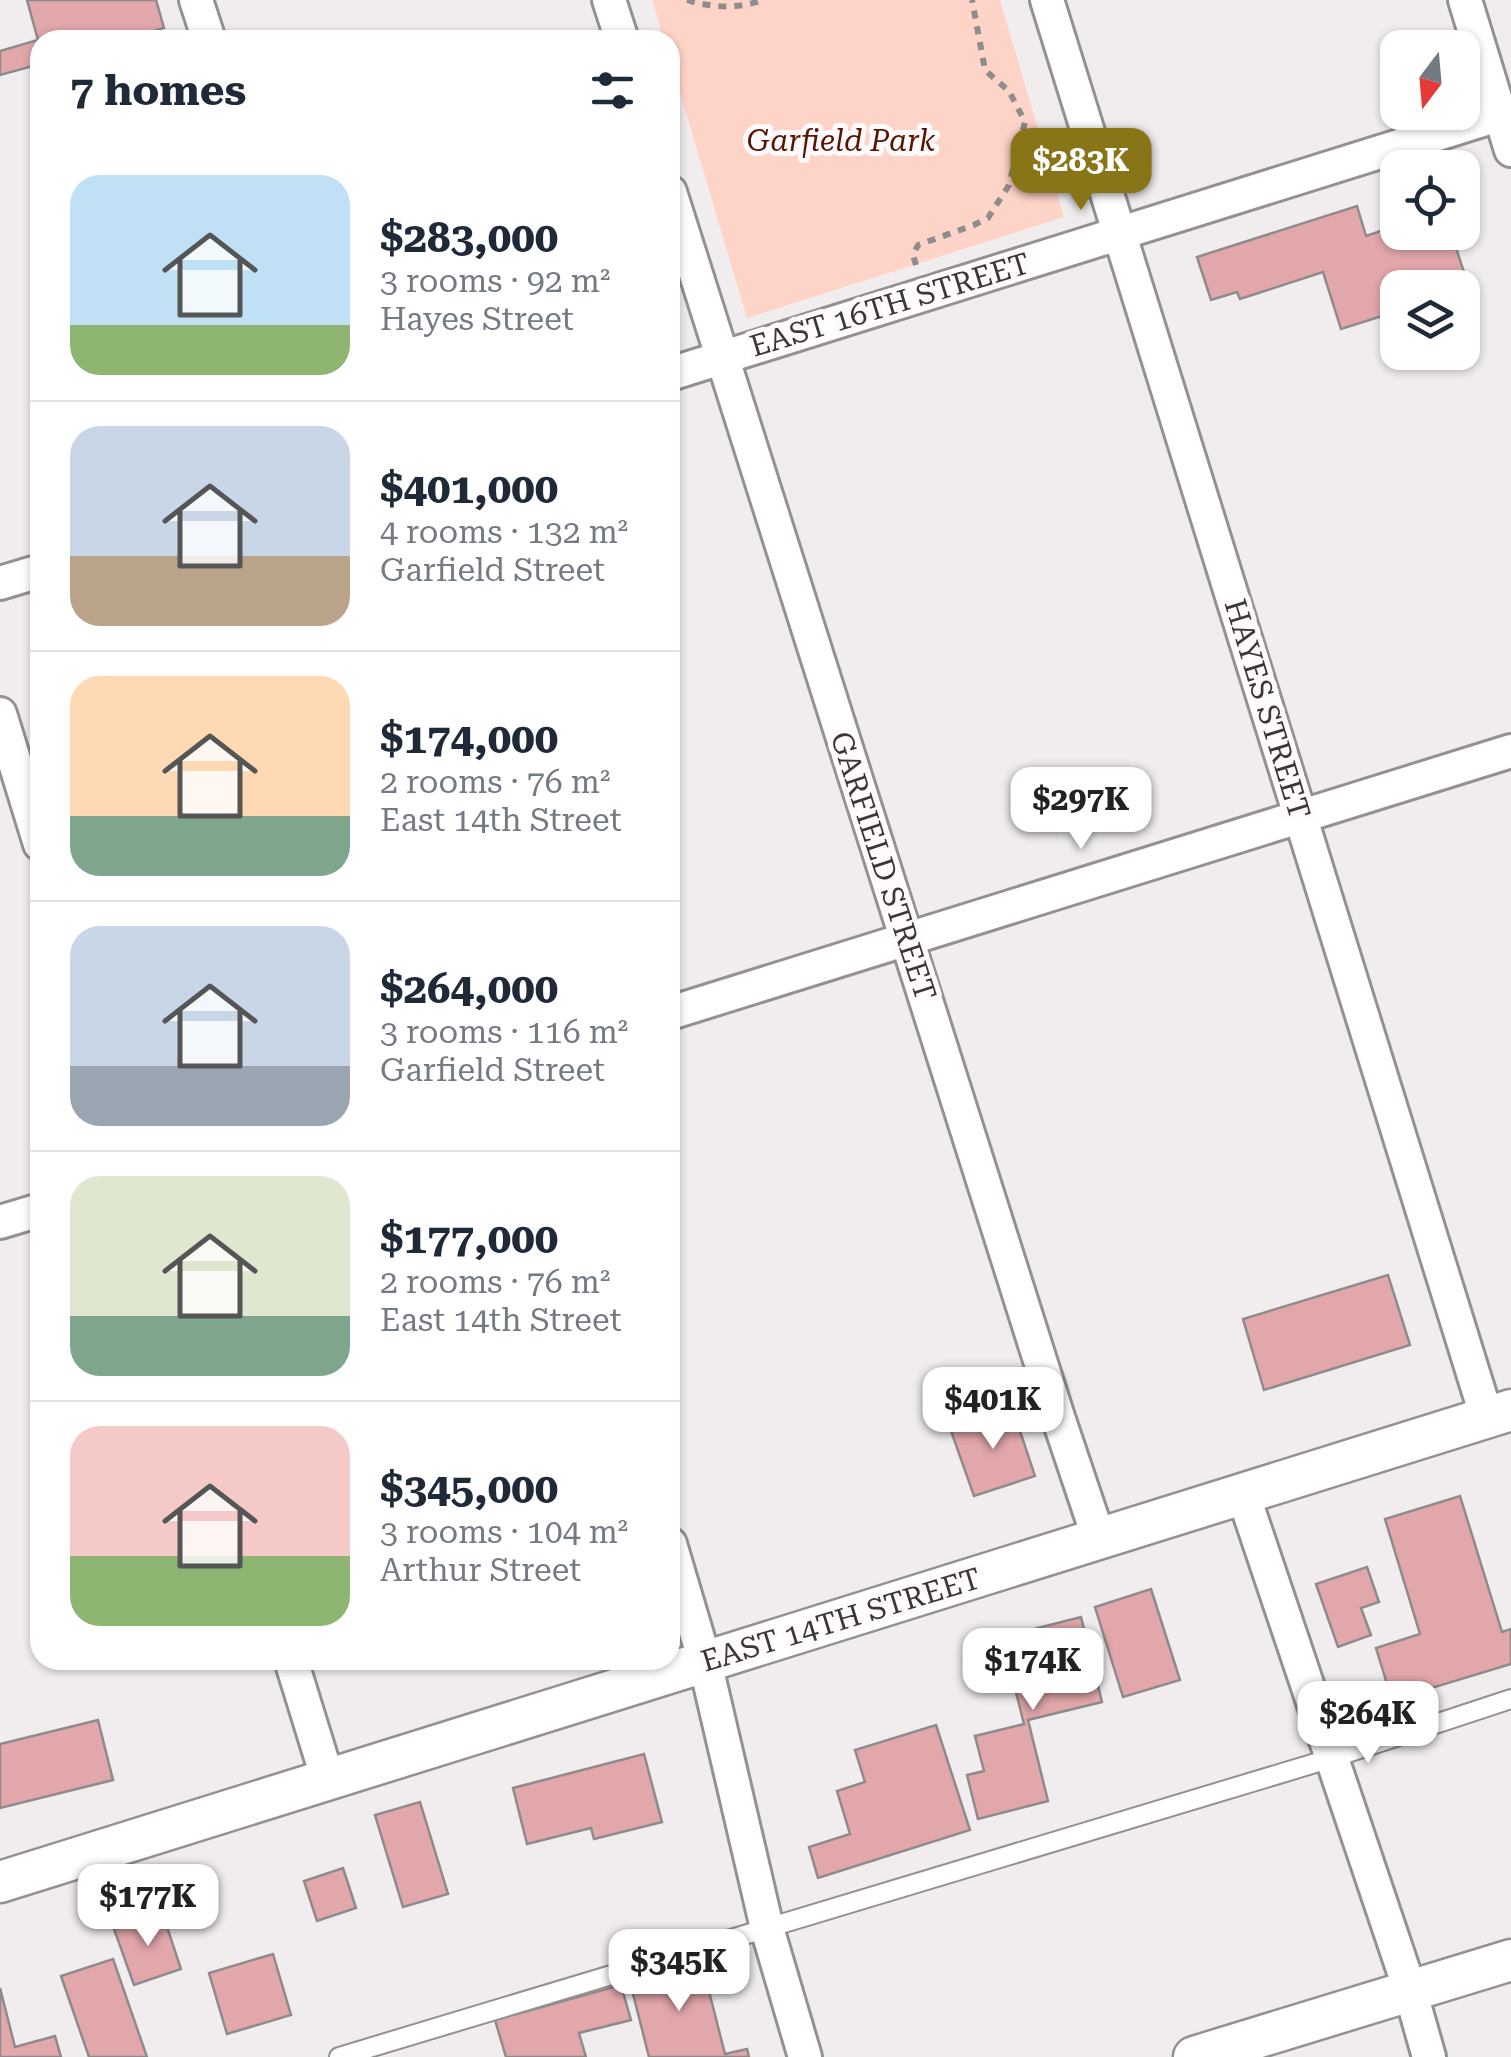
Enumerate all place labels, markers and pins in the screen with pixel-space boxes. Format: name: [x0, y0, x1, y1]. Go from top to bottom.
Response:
pin: $283K: [1011, 128, 1151, 213]
pin: $297K: [1011, 767, 1151, 852]
pin: $401K: [923, 1367, 1063, 1452]
pin: $174K: [963, 1628, 1103, 1713]
pin: $264K: [1298, 1681, 1438, 1766]
pin: $177K: [78, 1864, 218, 1949]
pin: $345K: [609, 1929, 749, 2014]

